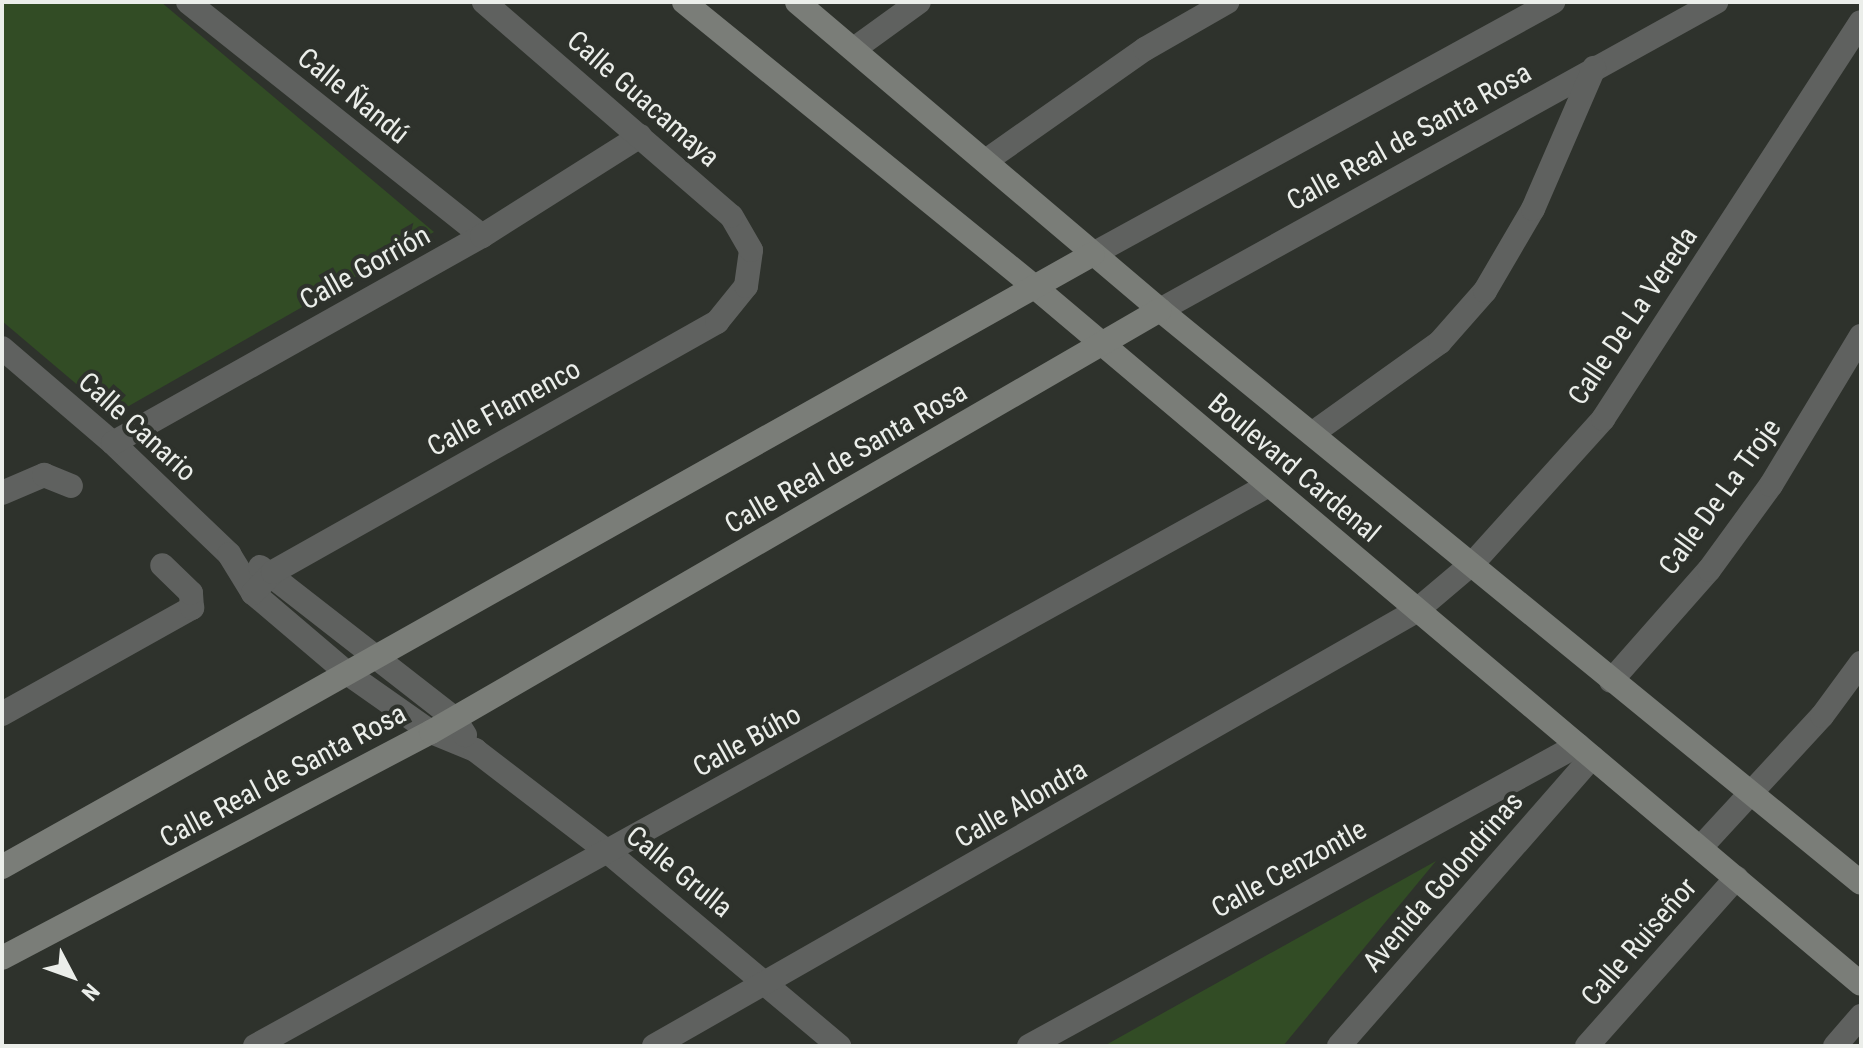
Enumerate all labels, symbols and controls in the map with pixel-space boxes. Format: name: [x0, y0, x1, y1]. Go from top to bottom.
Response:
street label: Calle Guacamaya: [560, 24, 726, 174]
street label: Calle Ñandú: [291, 41, 415, 151]
street label: Calle Real de Santa Rosa: [1281, 56, 1537, 218]
street label: Calle Gorrión: [294, 219, 436, 317]
street label: Calle De La Vereda: [1561, 221, 1705, 411]
street label: Calle Flamenco: [422, 352, 586, 464]
street label: Calle Canario: [71, 365, 203, 489]
street label: Calle Real de Santa Rosa: [719, 375, 973, 541]
street label: Boulevard Cardenal: [1201, 386, 1387, 550]
street label: Calle De La Troje: [1652, 412, 1788, 582]
street label: Calle Real de Santa Rosa: [154, 697, 412, 855]
street label: Calle Búho: [687, 698, 807, 784]
street label: Calle Alondra: [949, 753, 1093, 855]
street label: Avenida Golondrinas: [1356, 785, 1530, 979]
street label: Calle Cenzontle: [1206, 813, 1372, 925]
street label: Calle Grulla: [619, 819, 739, 925]
street label: Calle Ruiseñor: [1574, 871, 1704, 1013]
north arrow: [32, 936, 112, 1016]
text: N: [77, 979, 104, 1005]

